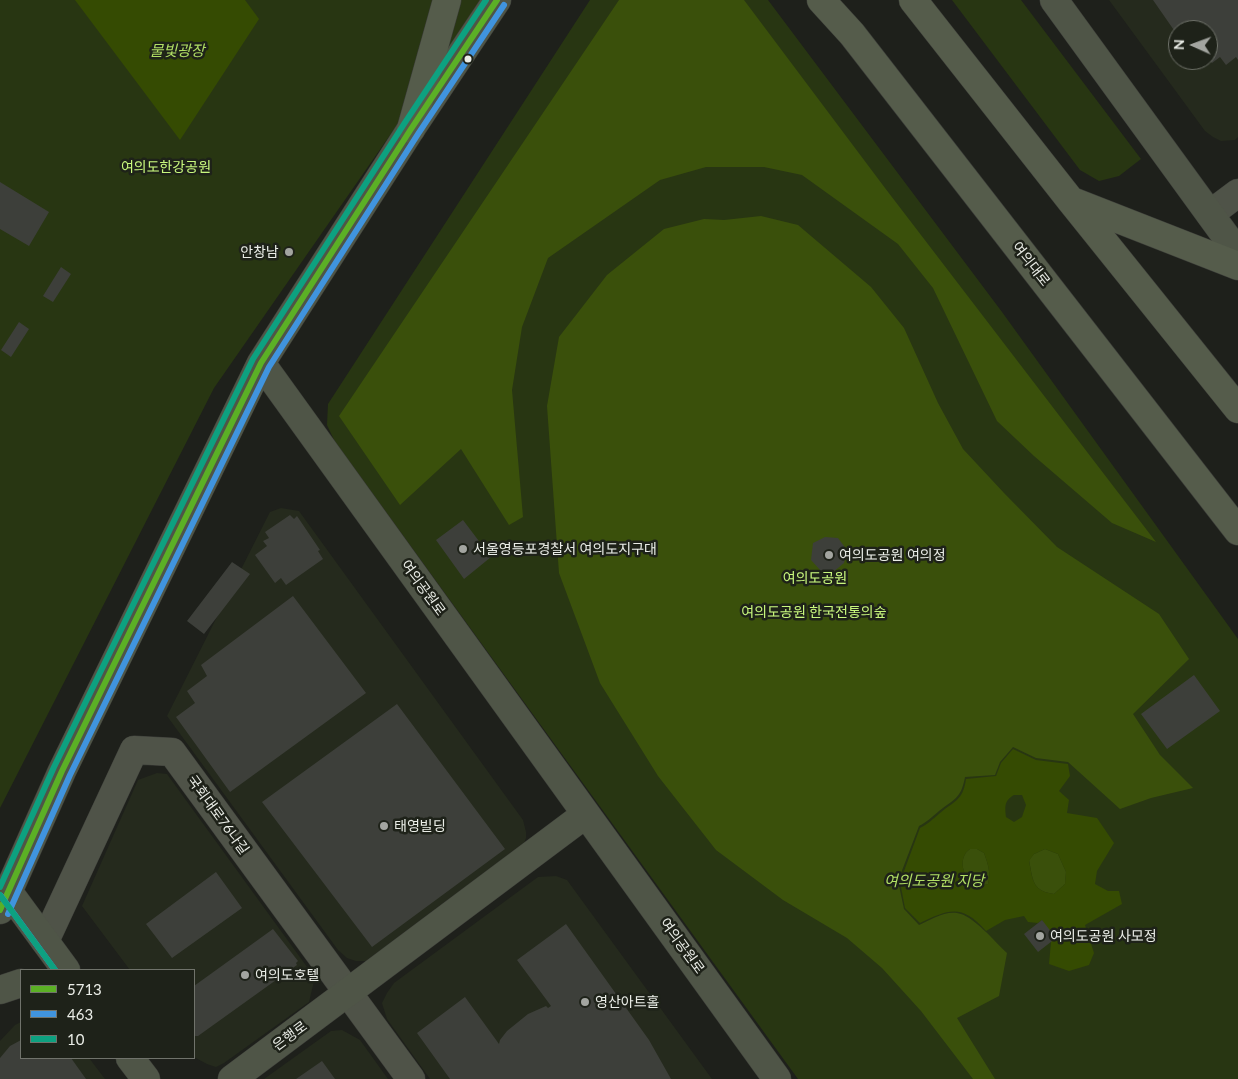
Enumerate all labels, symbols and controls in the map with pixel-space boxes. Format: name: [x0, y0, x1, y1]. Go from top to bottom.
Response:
north arrow: [1168, 20, 1218, 70]
text: N: [1170, 39, 1187, 50]
water label: 물빛광장: [149, 42, 205, 60]
unlabelled marker: [463, 54, 473, 64]
park label: 여의도한강공원: [121, 159, 211, 175]
street label: 여의대로: [1009, 239, 1053, 289]
place label: 안창남: [240, 244, 279, 260]
marker: 안창남: [283, 246, 295, 258]
place label: 서울영등포경찰서 여의도지구대: [473, 541, 657, 557]
marker: 서울영등포경찰서 여의도지구대: [457, 543, 469, 555]
place label: 여의도공원 여의정: [839, 547, 946, 563]
marker: 여의도공원 여의정: [823, 549, 835, 561]
street label: 여의공원로: [397, 557, 449, 619]
park label: 여의도공원: [783, 570, 847, 586]
park label: 여의도공원 한국전통의숲: [741, 604, 887, 620]
street label: 국회대로76나길: [184, 772, 252, 858]
place label: 태영빌딩: [394, 818, 446, 834]
marker: 태영빌딩: [378, 820, 390, 832]
water label: 여의도공원 지당: [884, 872, 984, 890]
street label: 여의공원로: [656, 915, 708, 977]
place label: 여의도공원 사모정: [1050, 928, 1157, 944]
marker: 여의도공원 사모정: [1034, 930, 1046, 942]
place label: 여의도호텔: [255, 967, 319, 983]
legend: [20, 969, 195, 1059]
marker: 여의도호텔: [239, 969, 251, 981]
text: 5713: [67, 980, 102, 998]
place label: 영산아트홀: [595, 994, 659, 1010]
marker: 영산아트홀: [579, 996, 591, 1008]
text: 463: [67, 1005, 93, 1023]
street label: 은행로: [269, 1018, 311, 1054]
text: 10: [67, 1030, 84, 1048]

